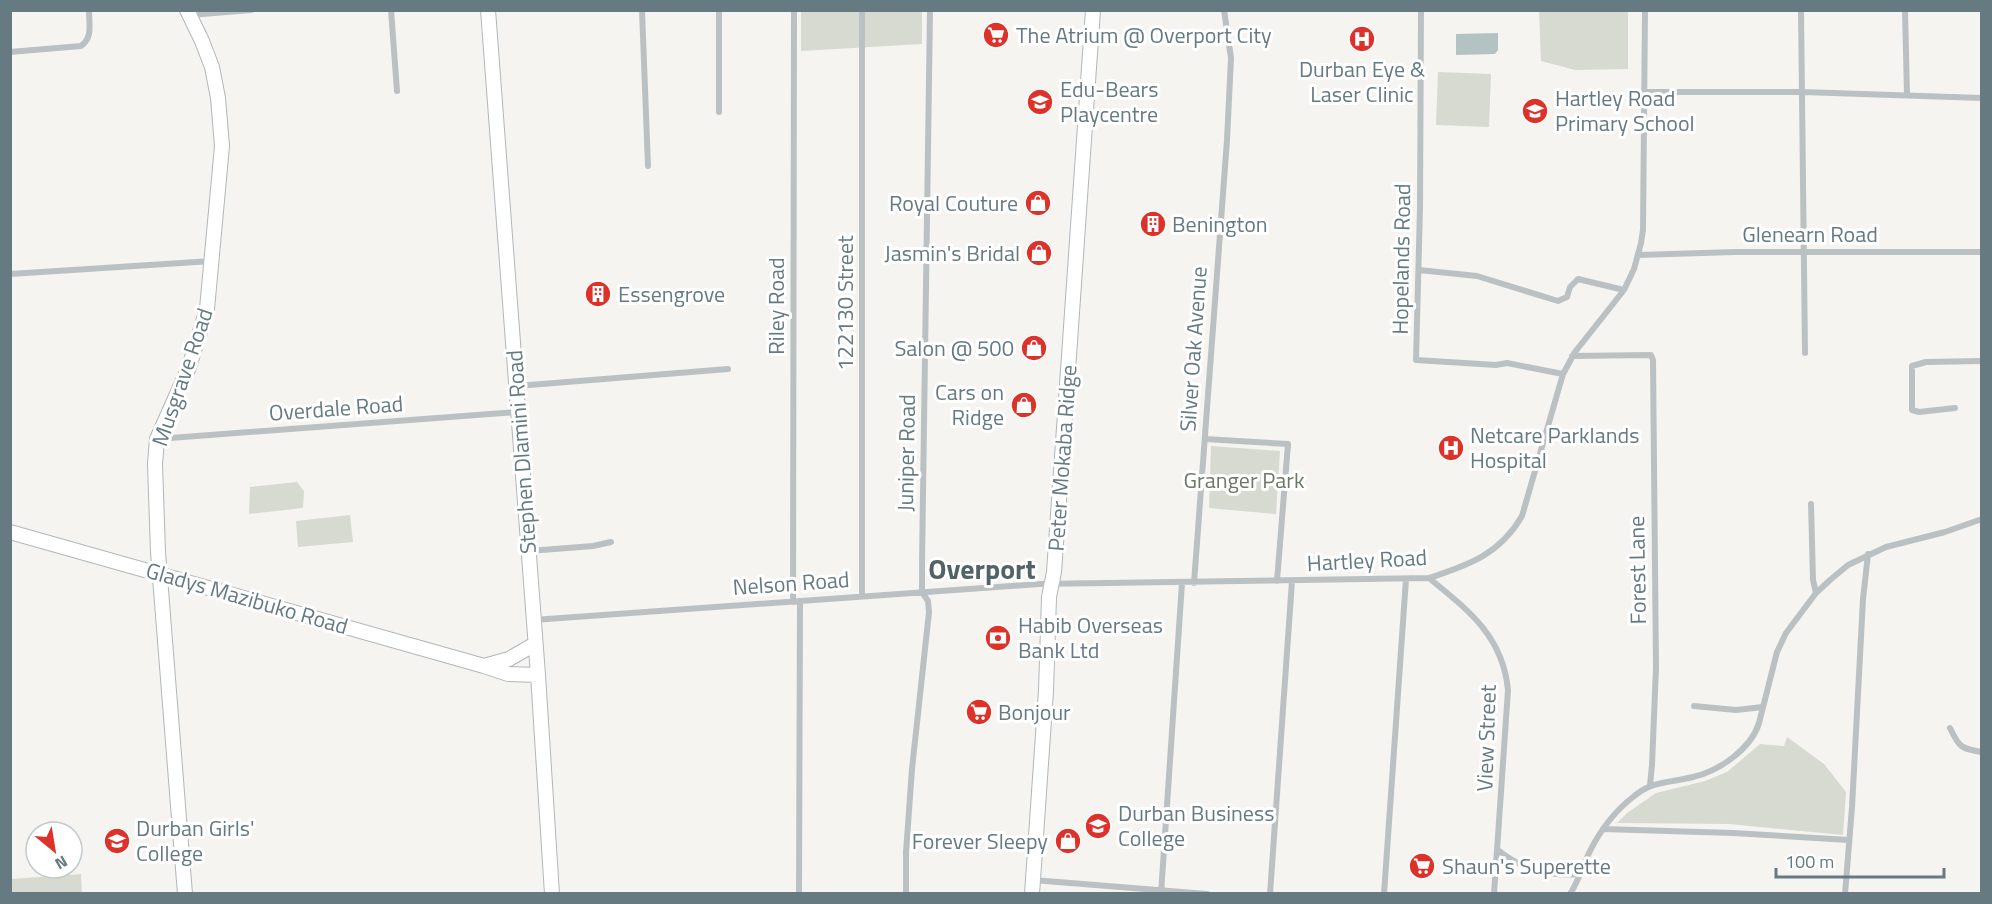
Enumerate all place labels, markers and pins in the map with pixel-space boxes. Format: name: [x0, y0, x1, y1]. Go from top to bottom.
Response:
place label: The Atrium @ Overport City: [1016, 18, 1272, 52]
supermarket icon: The Atrium @ Overport City: [981, 20, 1011, 50]
hospital icon: Durban Eye & Laser Clinic: [1347, 24, 1377, 54]
place label: Durban Eye & Laser Clinic: [1299, 52, 1425, 111]
place label: Edu-Bears Playcentre: [1060, 72, 1158, 131]
place label: Hartley Road Primary School: [1555, 81, 1695, 140]
school or university icon: Edu-Bears Playcentre: [1025, 87, 1055, 117]
school or university icon: Hartley Road Primary School: [1520, 96, 1550, 126]
place label: Royal Couture: [889, 186, 1018, 220]
shop icon: Royal Couture: [1023, 188, 1053, 218]
place label: Benington: [1172, 207, 1268, 241]
building icon: Benington: [1138, 209, 1168, 239]
place label: Jasmin's Bridal: [884, 236, 1020, 270]
shop icon: Jasmin's Bridal: [1024, 238, 1054, 268]
place label: Essengrove: [618, 277, 725, 311]
building icon: Essengrove: [583, 279, 613, 309]
place label: Salon @ 500: [894, 331, 1014, 365]
shop icon: Salon @ 500: [1019, 333, 1049, 363]
place label: Cars on Ridge: [935, 375, 1004, 434]
shop icon: Cars on Ridge: [1009, 390, 1039, 420]
place label: Netcare Parklands Hospital: [1470, 418, 1639, 477]
hospital icon: Netcare Parklands Hospital: [1436, 433, 1466, 463]
place label: Habib Overseas Bank Ltd: [1018, 608, 1163, 667]
bank icon: Habib Overseas Bank Ltd: [983, 623, 1013, 653]
place label: Bonjour: [998, 695, 1071, 729]
supermarket icon: Bonjour: [964, 697, 994, 727]
place label: Durban Business College: [1118, 796, 1274, 855]
place label: Durban Girls' College: [136, 811, 255, 870]
school or university icon: Durban Business College: [1083, 811, 1113, 841]
place label: Forever Sleepy: [912, 824, 1048, 858]
school or university icon: Durban Girls' College: [102, 826, 132, 856]
shop icon: Forever Sleepy: [1053, 826, 1083, 856]
place label: Shaun's Superette: [1442, 849, 1611, 883]
supermarket icon: Shaun's Superette: [1407, 851, 1437, 881]

